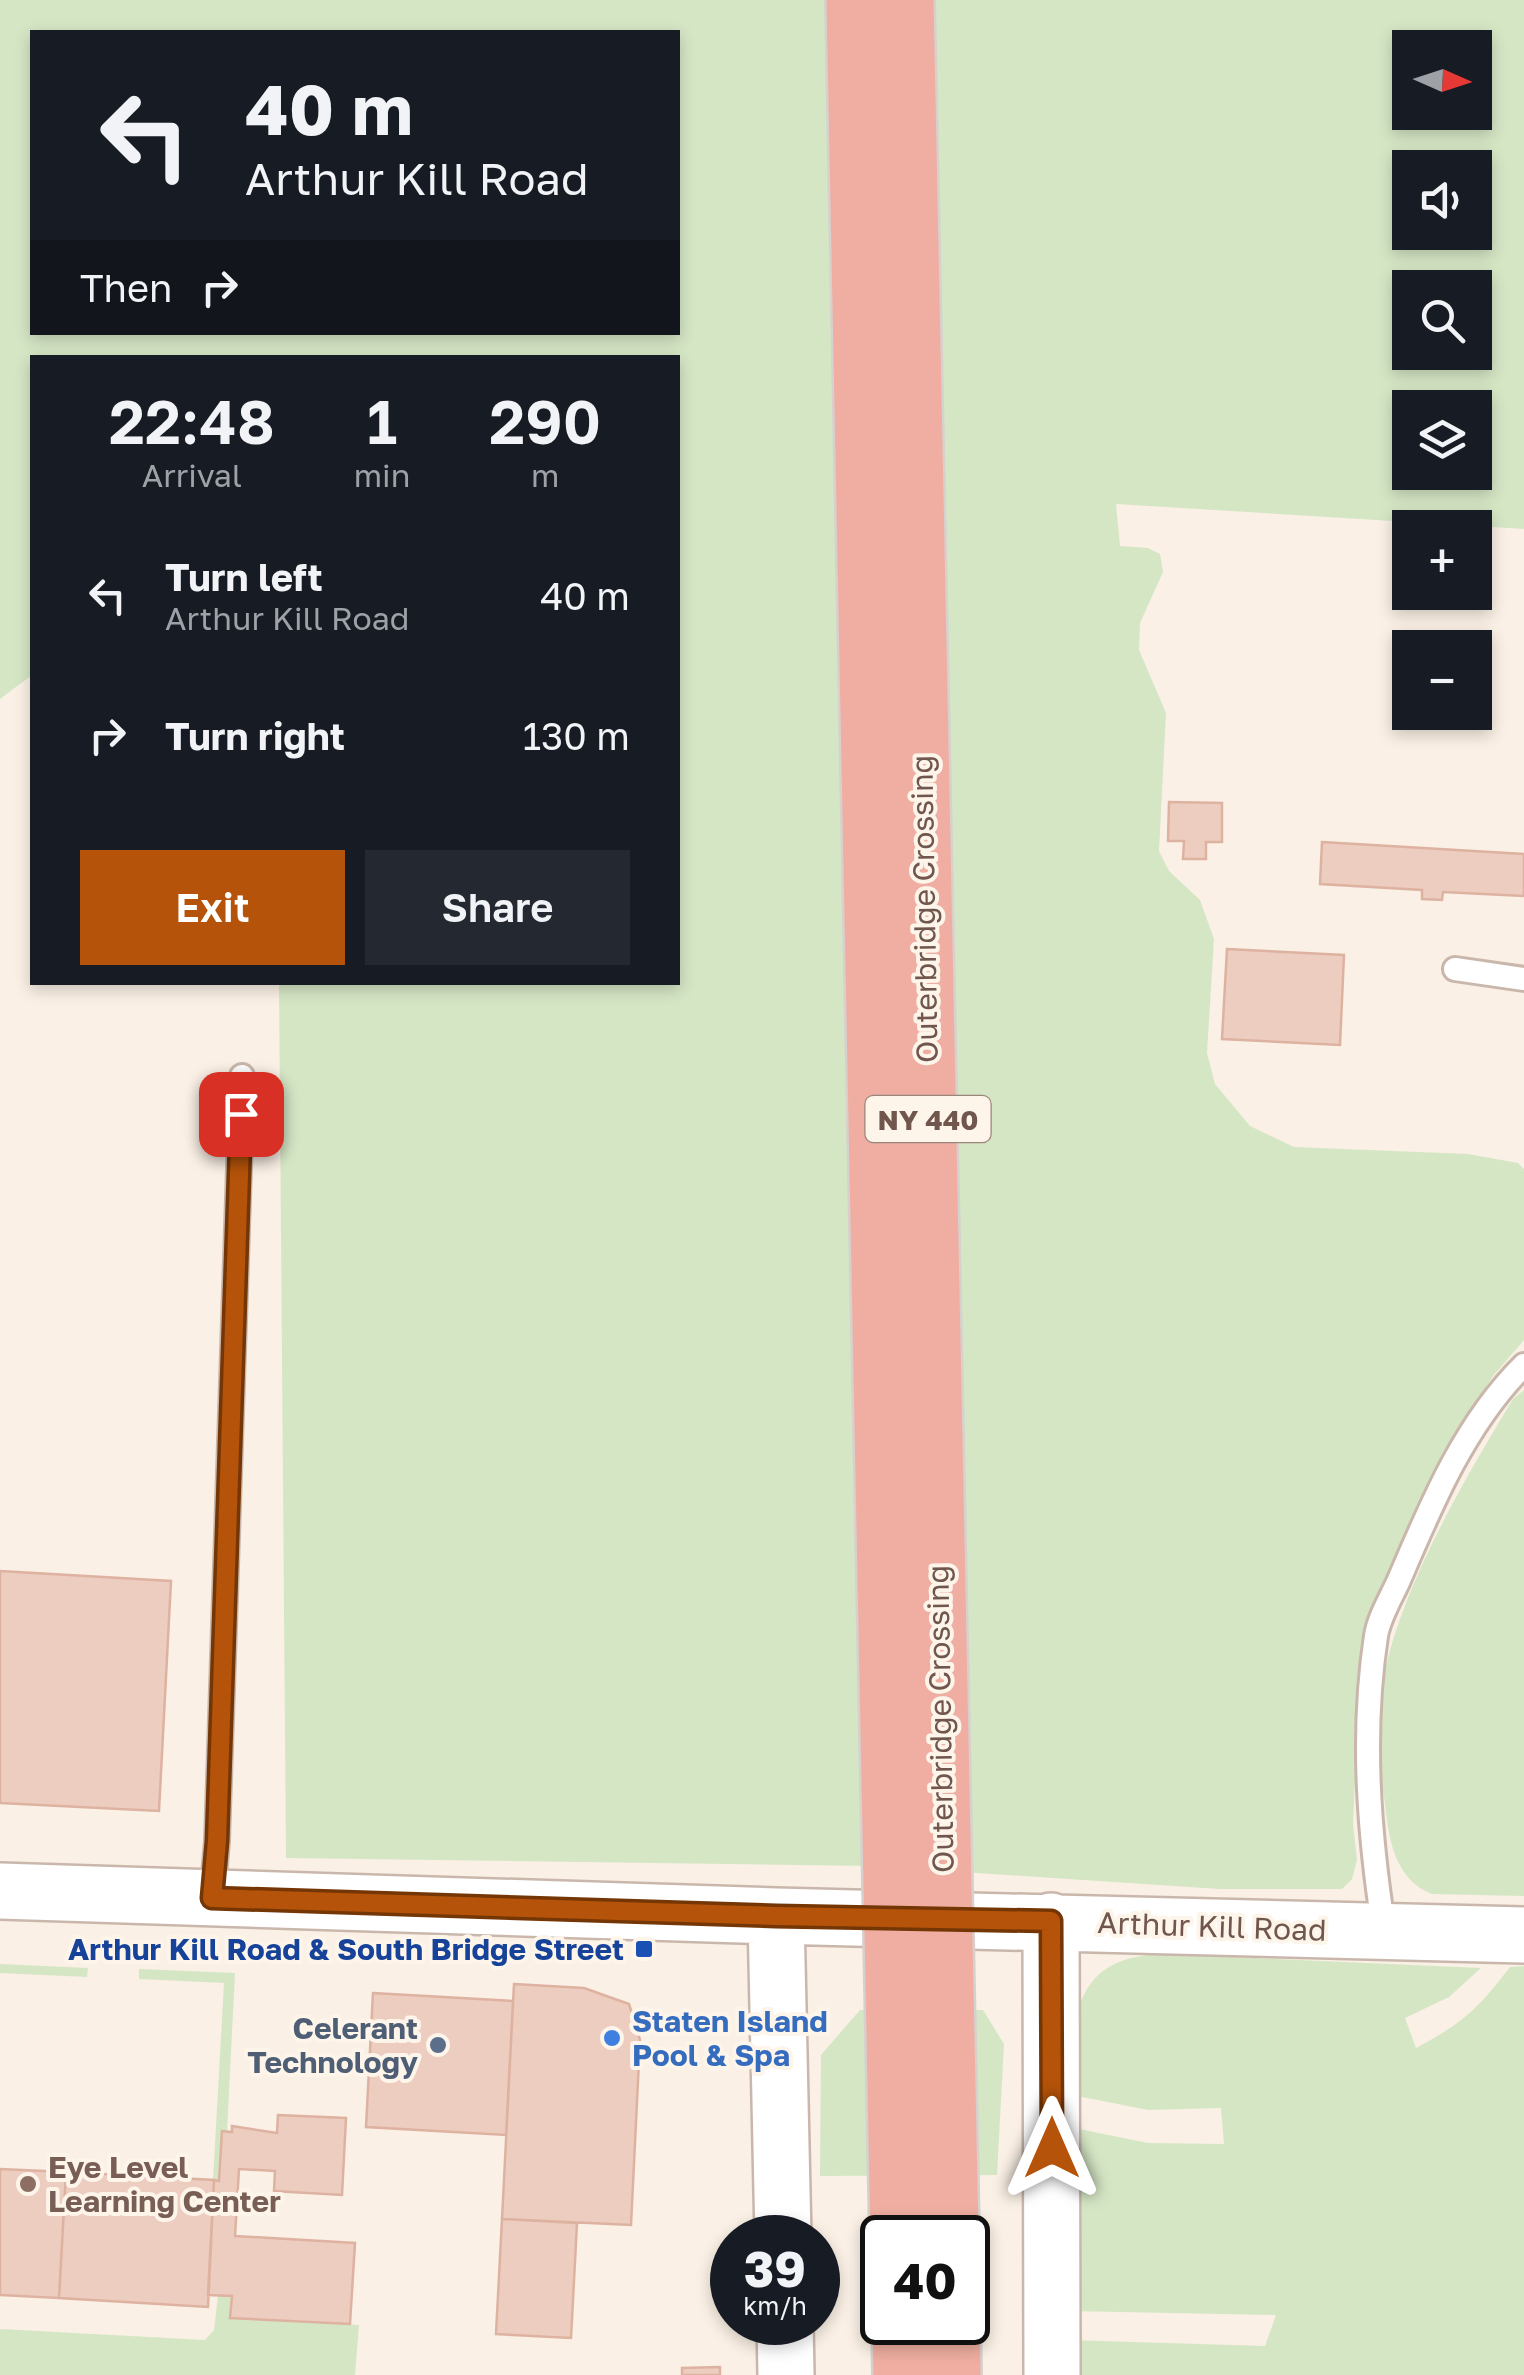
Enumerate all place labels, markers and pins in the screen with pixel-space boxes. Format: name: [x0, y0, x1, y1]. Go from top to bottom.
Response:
pin: [199, 1072, 284, 1157]
place label: Arthur Kill Road & South Bridge Street: [68, 1931, 624, 1967]
marker: Arthur Kill Road & South Bridge Street: [633, 1938, 655, 1960]
place label: Staten Island Pool & Spa: [632, 2003, 828, 2073]
place label: Celerant Technology: [247, 2010, 418, 2080]
marker: Staten Island Pool & Spa: [601, 2027, 623, 2049]
marker: Celerant Technology: [427, 2034, 449, 2056]
place label: Eye Level Learning Center: [48, 2149, 281, 2219]
marker: Eye Level Learning Center: [17, 2173, 39, 2195]

